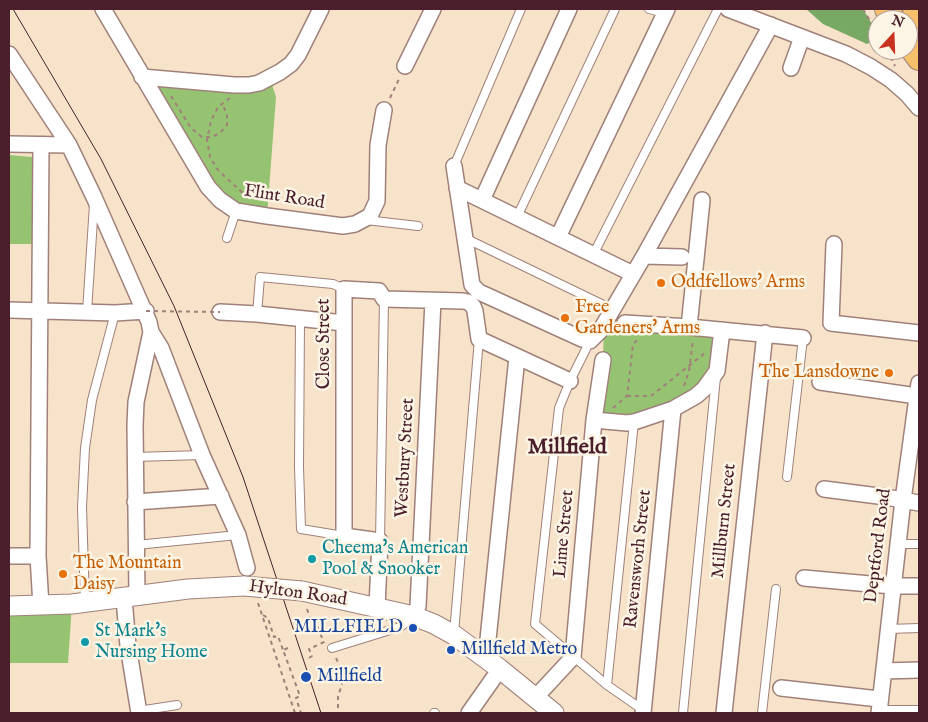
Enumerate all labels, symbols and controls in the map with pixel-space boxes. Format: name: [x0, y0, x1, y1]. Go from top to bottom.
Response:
north arrow: [868, 10, 918, 60]
text: N: [889, 11, 907, 32]
street label: Flint Road: [242, 181, 326, 215]
place label: Oddfellows' Arms: [671, 272, 805, 294]
marker: Oddfellows' Arms: [655, 277, 667, 289]
place label: Free Gardeners' Arms: [575, 297, 700, 340]
street label: Close Street: [314, 299, 336, 389]
marker: Free Gardeners' Arms: [559, 312, 571, 324]
place label: The Lansdowne: [759, 362, 879, 384]
marker: The Lansdowne: [883, 367, 895, 379]
street label: Westbury Street: [392, 398, 420, 518]
district label: Millfield: [527, 435, 607, 461]
street label: Millburn Street: [708, 463, 742, 579]
street label: Deptford Road: [861, 487, 897, 605]
street label: Lime Street: [550, 489, 580, 579]
street label: Ravensworh Street: [621, 489, 657, 629]
place label: Cheema's American Pool & Snooker: [322, 538, 468, 580]
place label: The Mountain Daisy: [73, 553, 182, 596]
marker: Cheema's American Pool & Snooker: [306, 553, 318, 565]
marker: The Mountain Daisy: [57, 568, 69, 580]
street label: Hylton Road: [248, 576, 348, 612]
place label: MILLFIELD: [294, 617, 403, 639]
place label: St Mark's Nursing Home: [95, 621, 207, 664]
marker: MILLFIELD: [407, 622, 419, 634]
marker: St Mark's Nursing Home: [79, 636, 91, 648]
place label: Millfield Metro: [461, 639, 577, 661]
marker: Millfield Metro: [445, 644, 457, 656]
place label: Millfield: [317, 666, 382, 688]
marker: Millfield: [299, 670, 313, 684]

